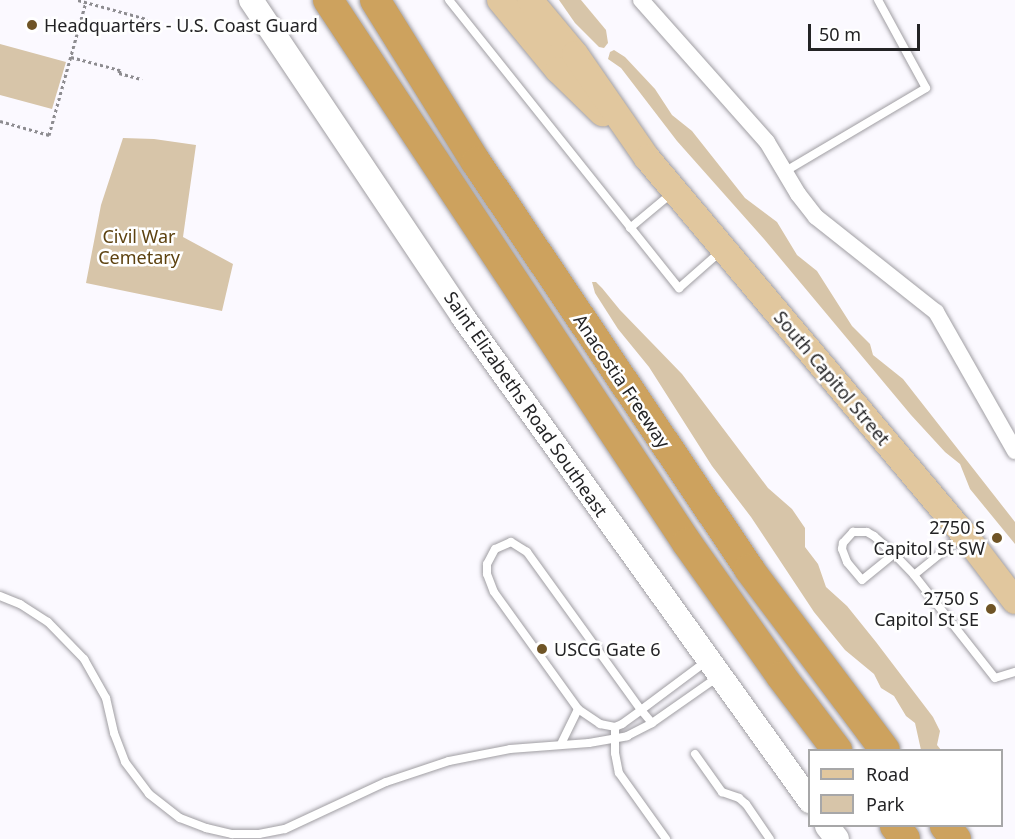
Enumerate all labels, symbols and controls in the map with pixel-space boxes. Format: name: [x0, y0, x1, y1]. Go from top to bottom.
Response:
scale bar: [811, 12, 924, 50]
place label: Headquarters - U.S. Coast Guard: [44, 14, 318, 36]
marker: Headquarters - U.S. Coast Guard: [25, 18, 39, 32]
text: 50 m: [819, 22, 861, 46]
park label: Civil War Cemetary: [98, 226, 180, 268]
street label: Saint Elizabeths Road Southeast: [440, 287, 612, 521]
street label: South Capitol Street: [770, 307, 894, 449]
street label: Anacostia Freeway: [569, 310, 675, 452]
place label: 2750 S Capitol St SW: [873, 517, 985, 560]
marker: 2750 S Capitol St SW: [990, 531, 1004, 545]
place label: 2750 S Capitol St SE: [874, 588, 979, 630]
marker: 2750 S Capitol St SE: [984, 602, 998, 616]
place label: USCG Gate 6: [554, 638, 661, 660]
marker: USCG Gate 6: [535, 642, 549, 656]
legend: [808, 749, 1003, 827]
text: Road: [866, 762, 909, 786]
text: Park: [866, 792, 904, 816]

